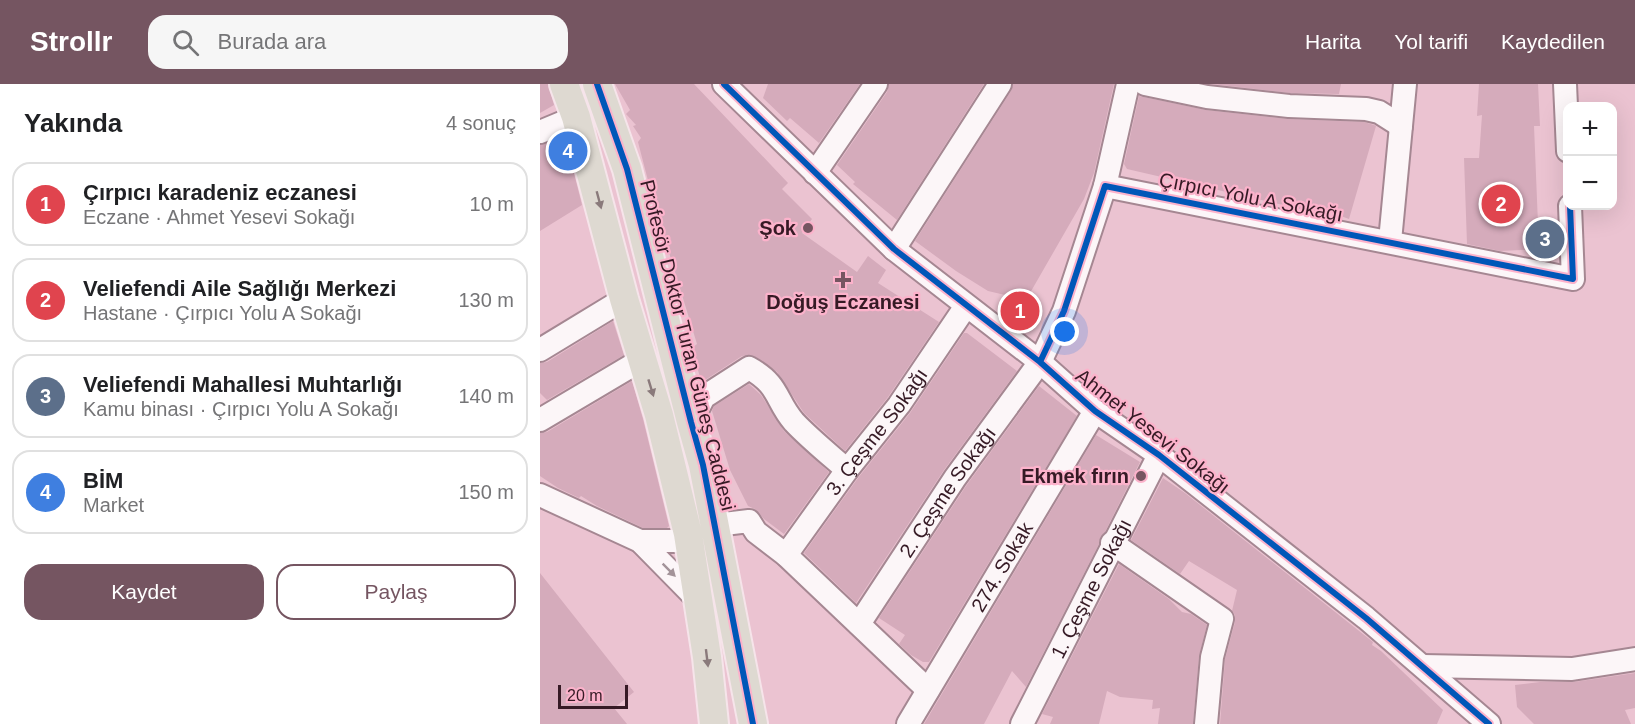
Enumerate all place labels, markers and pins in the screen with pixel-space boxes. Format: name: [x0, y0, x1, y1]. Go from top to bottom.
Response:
pin: 4: [549, 128, 588, 174]
pin: 2: [1482, 182, 1520, 226]
pin: 3: [1526, 216, 1564, 262]
place label: Şok: [759, 217, 797, 239]
marker: Şok: [801, 221, 815, 235]
marker: Doğuş Eczanesi: [836, 273, 850, 287]
pin: 1: [1000, 288, 1040, 334]
place label: Doğuş Eczanesi: [766, 291, 920, 313]
place label: Ekmek fırın: [1021, 465, 1129, 487]
marker: Ekmek fırın: [1134, 469, 1148, 483]

